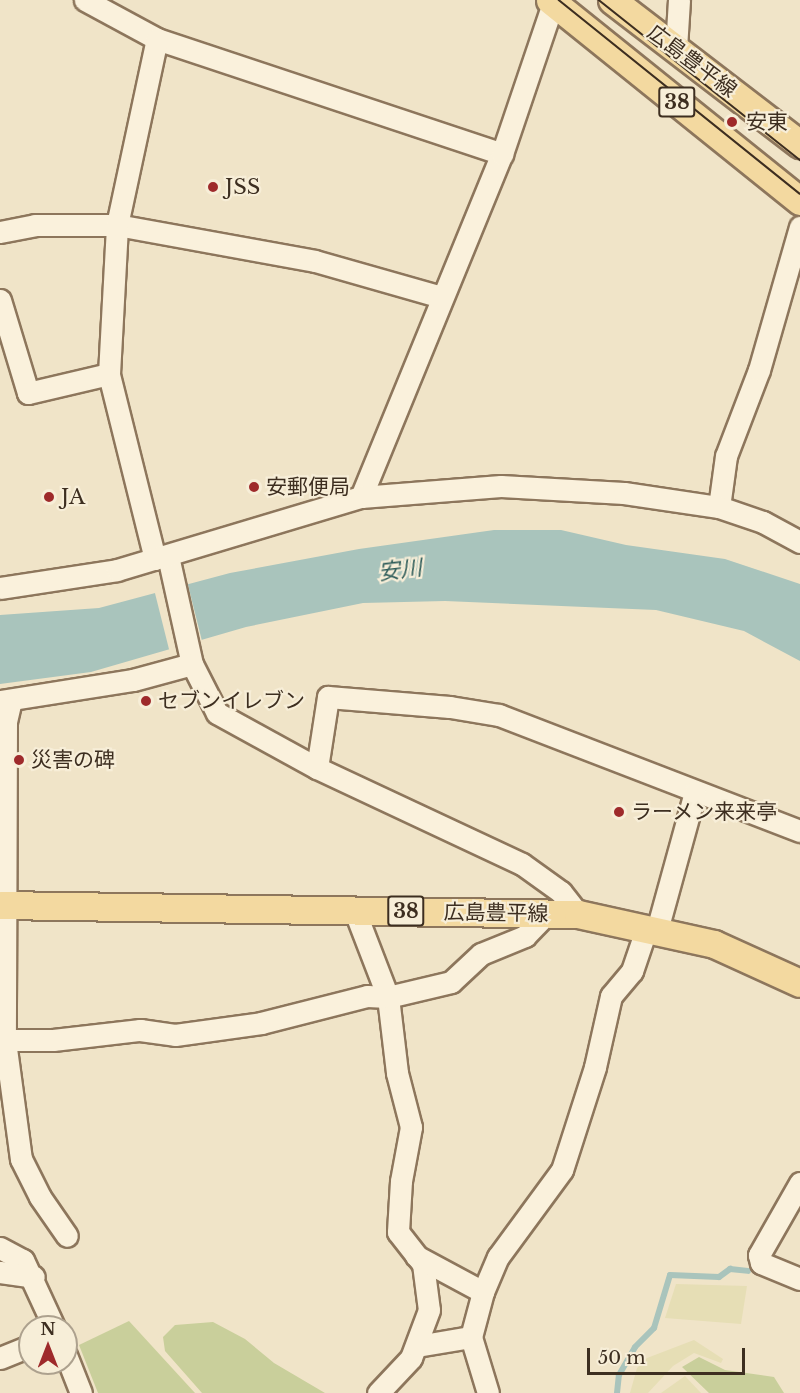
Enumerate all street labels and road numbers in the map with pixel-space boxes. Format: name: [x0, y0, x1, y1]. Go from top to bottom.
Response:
street label: 広島豊平線: [642, 19, 742, 103]
road number: 38: [658, 85, 696, 119]
road number: 38: [386, 894, 426, 928]
street label: 広島豊平線: [443, 899, 549, 927]

